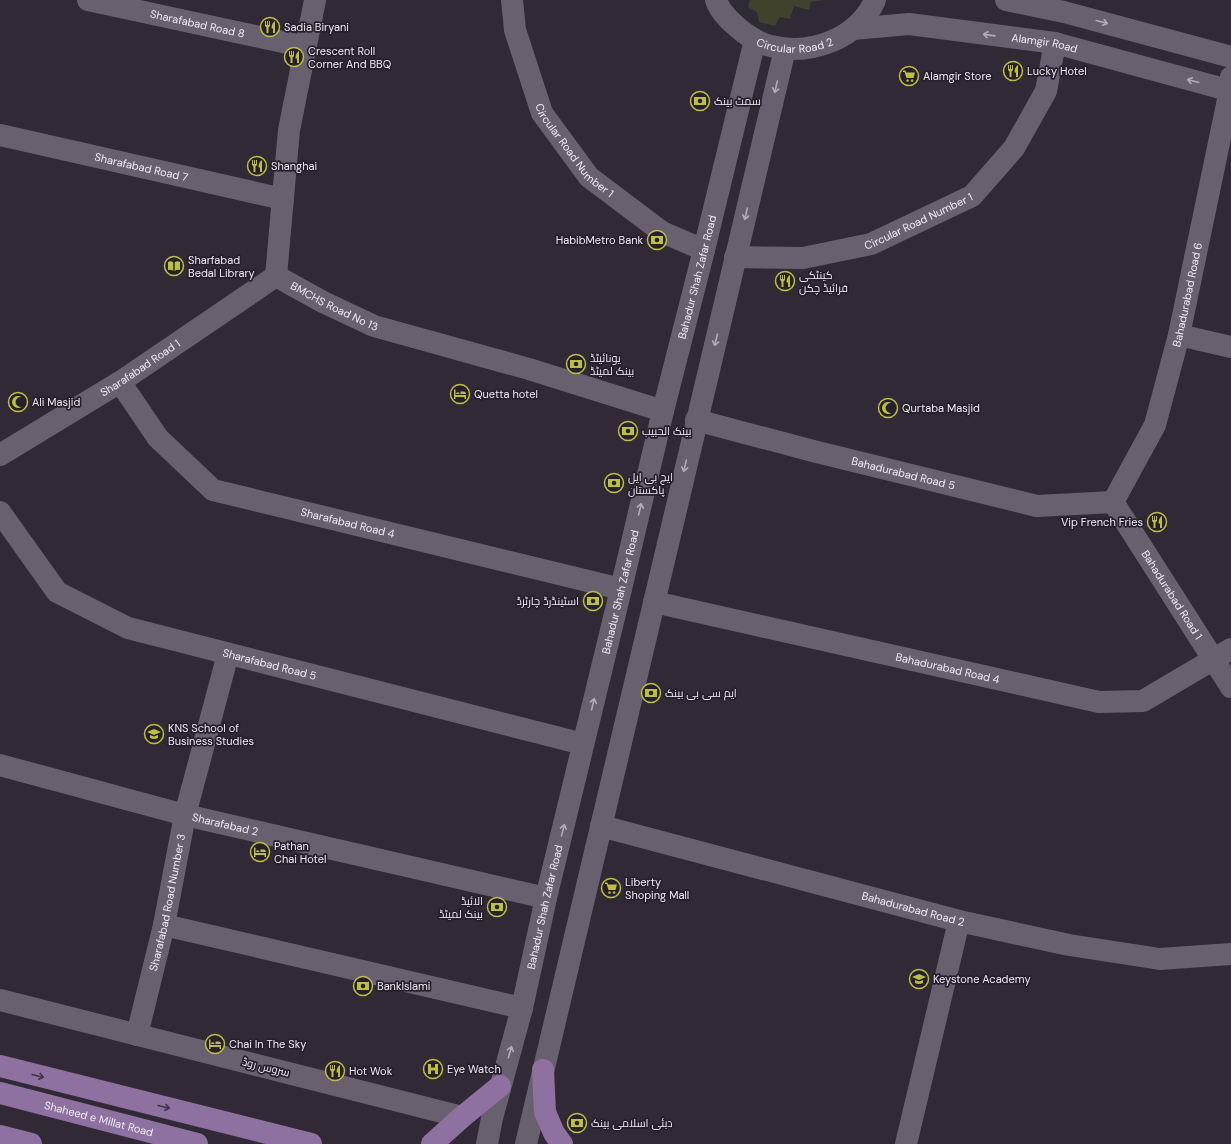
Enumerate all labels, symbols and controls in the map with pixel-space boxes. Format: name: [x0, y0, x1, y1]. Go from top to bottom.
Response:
street label: Sharafabad Road 8: [149, 7, 246, 41]
restaurant icon: Sadia Biryani: [259, 16, 281, 38]
one-way arrow: [1095, 19, 1108, 27]
place label: Sadia Biryani: [284, 20, 349, 34]
street label: Alamgir Road: [1011, 30, 1079, 56]
one-way arrow: [983, 31, 996, 39]
street label: Circular Road 2: [754, 34, 835, 56]
place label: Crescent Roll Corner And BBQ: [308, 44, 391, 71]
restaurant icon: Crescent Roll Corner And BBQ: [283, 46, 305, 68]
restaurant icon: Lucky Hotel: [1002, 60, 1024, 82]
place label: Lucky Hotel: [1027, 64, 1087, 78]
supermarket icon: Alamgir Store: [898, 65, 920, 87]
place label: Alamgir Store: [923, 69, 992, 83]
one-way arrow: [1187, 76, 1200, 84]
one-way arrow: [771, 80, 779, 93]
bank icon: سمٹ بینک: [689, 90, 711, 112]
place label: سمٹ بینک: [714, 94, 761, 108]
street label: Circular Road Number 1: [532, 102, 617, 200]
street label: Sharafabad Road 7: [93, 150, 190, 184]
restaurant icon: Shanghai: [246, 155, 268, 177]
place label: Shanghai: [271, 159, 317, 173]
street label: Circular Road Number 1: [863, 190, 975, 252]
one-way arrow: [741, 207, 749, 220]
street label: Bahadur Shah Zafar Road: [675, 214, 719, 341]
bank icon: HabibMetro Bank: [646, 229, 668, 251]
place label: HabibMetro Bank: [556, 233, 643, 247]
street label: Bahadurabad Road 6: [1169, 241, 1205, 348]
place label: Sharfabad Bedal Library: [188, 253, 255, 280]
library icon: Sharfabad Bedal Library: [163, 255, 185, 277]
place label: کینٹکی فرائیڈ چکن: [799, 268, 848, 295]
restaurant icon: کینٹکی فرائیڈ چکن: [774, 270, 796, 292]
street label: BMCHS Road No 13: [288, 278, 380, 334]
one-way arrow: [711, 333, 719, 346]
street label: Sharafabad Road 1: [98, 336, 183, 399]
place label: یونائیٹڈ بینک لمیٹڈ: [590, 351, 634, 378]
bank icon: یونائیٹڈ بینک لمیٹڈ: [565, 353, 587, 375]
hotel icon: Quetta hotel: [449, 383, 471, 405]
place label: Quetta hotel: [474, 387, 538, 401]
mosque icon: Ali Masjid: [7, 391, 29, 413]
place label: Ali Masjid: [32, 395, 80, 409]
mosque icon: Qurtaba Masjid: [877, 397, 899, 419]
place label: Qurtaba Masjid: [902, 401, 980, 415]
bank icon: بينک الحبيب: [617, 420, 639, 442]
place label: بينک الحبيب: [642, 424, 691, 438]
street label: Bahadurabad Road 5: [850, 454, 957, 493]
one-way arrow: [681, 460, 689, 473]
place label: ایچ بی ایل پاکستان: [628, 470, 673, 497]
bank icon: ایچ بی ایل پاکستان: [603, 472, 625, 494]
one-way arrow: [636, 503, 644, 516]
street label: Sharafabad Road 4: [299, 505, 396, 541]
restaurant icon: Vip French Fries: [1146, 511, 1168, 533]
place label: Vip French Fries: [1061, 515, 1143, 529]
street label: Bahadur Shah Zafar Road: [598, 528, 642, 655]
street label: Bahadurabad Road 1: [1139, 548, 1206, 642]
bank icon: اسٹینڈرڈ چارٹرڈ: [582, 590, 604, 612]
place label: اسٹینڈرڈ چارٹرڈ: [516, 594, 579, 608]
street label: Sharafabad Road 5: [221, 645, 318, 683]
street label: Bahadurabad Road 4: [894, 650, 1001, 687]
bank icon: ایم سی بی بینک: [640, 682, 662, 704]
place label: ایم سی بی بینک: [665, 686, 737, 701]
one-way arrow: [590, 698, 598, 711]
place label: KNS School of Business Studies: [168, 721, 254, 748]
school or university icon: KNS School of Business Studies: [143, 723, 165, 745]
street label: Sharafabad 2: [191, 810, 260, 839]
one-way arrow: [559, 824, 567, 837]
street label: Sharafabad Road Number 3: [146, 833, 188, 973]
place label: Pathan Chai Hotel: [274, 839, 326, 866]
hotel icon: Pathan Chai Hotel: [249, 841, 271, 863]
street label: Bahadur Shah Zafar Road: [524, 843, 566, 971]
place label: Liberty Shoping Mall: [625, 875, 689, 902]
supermarket icon: Liberty Shoping Mall: [600, 877, 622, 899]
street label: Bahadurabad Road 2: [860, 889, 966, 929]
place label: الائیڈ بینک لمیٹڈ: [439, 894, 483, 921]
bank icon: الائیڈ بینک لمیٹڈ: [486, 896, 508, 918]
school or university icon: Keystone Academy: [908, 968, 930, 990]
place label: Keystone Academy: [933, 972, 1031, 986]
bank icon: BankIslami: [352, 975, 374, 997]
place label: BankIslami: [377, 979, 430, 993]
hotel icon: Chai In The Sky: [204, 1033, 226, 1055]
place label: Chai In The Sky: [229, 1037, 306, 1051]
one-way arrow: [507, 1046, 514, 1059]
street label: سروس روڈ: [241, 1054, 291, 1080]
hospital icon: Eye Watch: [422, 1058, 444, 1080]
restaurant icon: Hot Wok: [324, 1060, 346, 1082]
place label: Eye Watch: [447, 1062, 501, 1076]
place label: Hot Wok: [349, 1064, 393, 1078]
one-way arrow: [31, 1072, 44, 1080]
street label: Shaheed e Millat Road: [43, 1098, 155, 1139]
one-way arrow: [157, 1104, 170, 1112]
bank icon: دبئی اسلامی بینک: [566, 1112, 588, 1134]
place label: دبئی اسلامی بینک: [591, 1116, 673, 1130]

